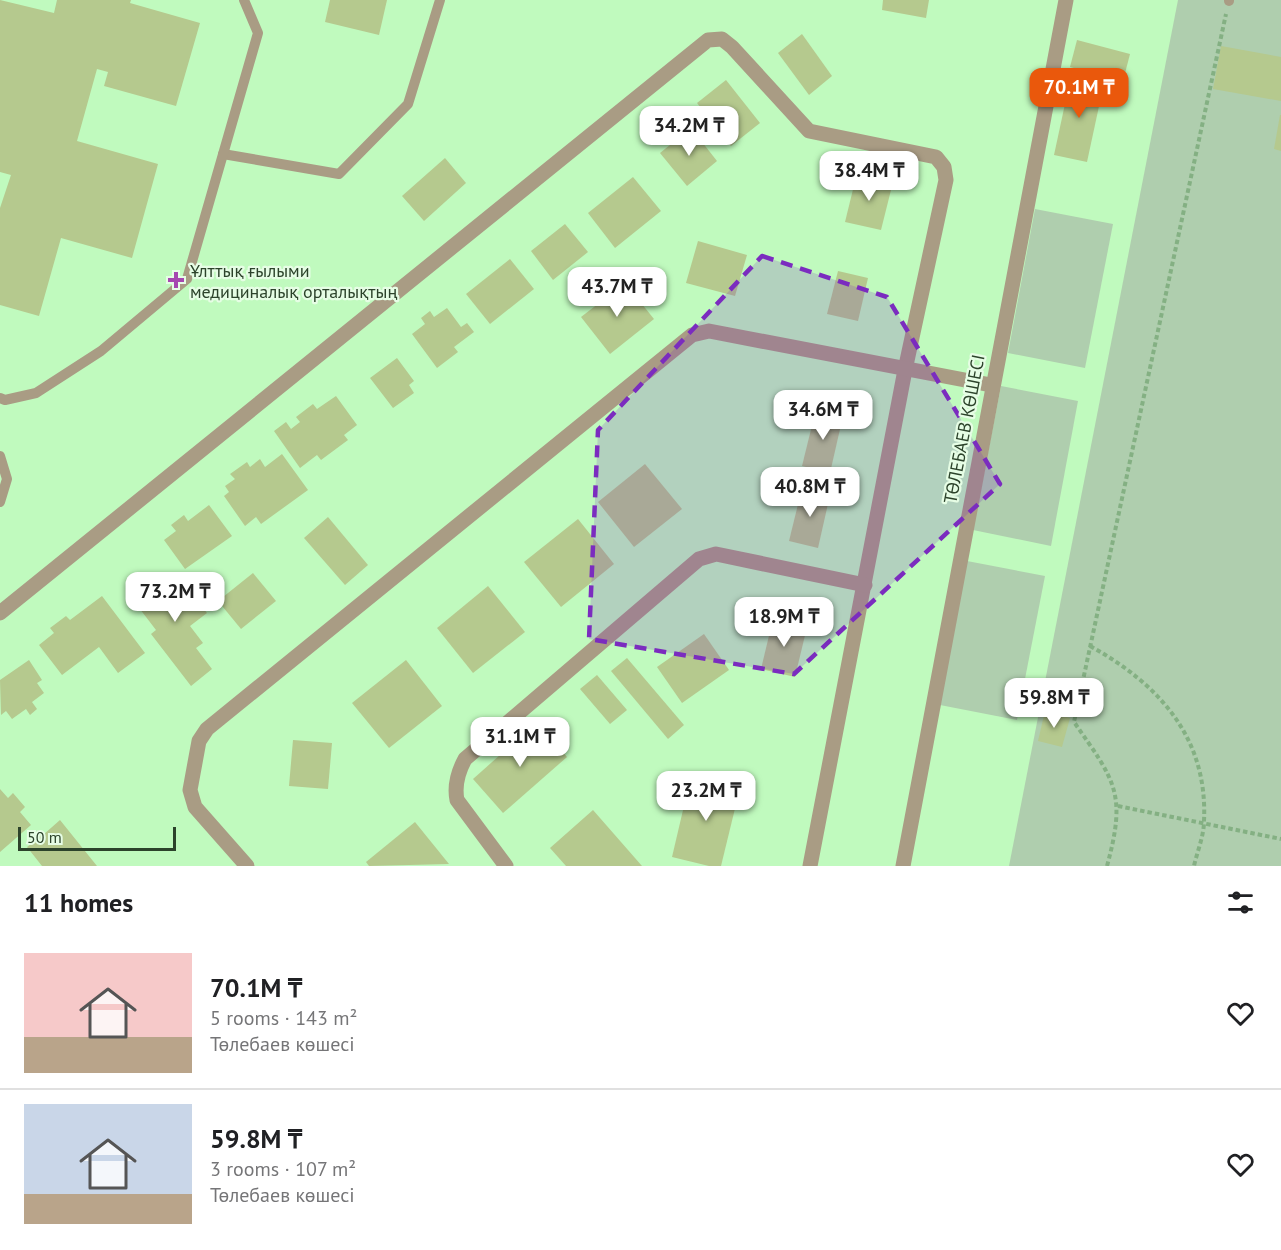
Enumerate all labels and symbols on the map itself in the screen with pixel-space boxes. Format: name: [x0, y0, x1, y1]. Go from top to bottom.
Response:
pin: 70.1M ₸: [1024, 68, 1134, 119]
pin: 34.2M ₸: [634, 106, 744, 157]
pin: 38.4M ₸: [814, 151, 924, 202]
place label: Ұлттық ғылыми медициналық орталықтың: [190, 259, 397, 303]
pin: 43.7M ₸: [562, 267, 672, 318]
marker: Ұлттық ғылыми медициналық орталықтың: [167, 271, 185, 289]
street label: ТӨЛЕБАЕВ КӨШЕСІ: [938, 352, 990, 506]
pin: 34.6M ₸: [768, 390, 878, 441]
pin: 40.8M ₸: [755, 467, 865, 518]
pin: 73.2M ₸: [120, 572, 230, 623]
pin: 18.9M ₸: [729, 597, 839, 648]
pin: 59.8M ₸: [999, 678, 1109, 729]
pin: 31.1M ₸: [465, 717, 575, 768]
pin: 23.2M ₸: [651, 771, 761, 822]
scale bar: [18, 824, 176, 852]

